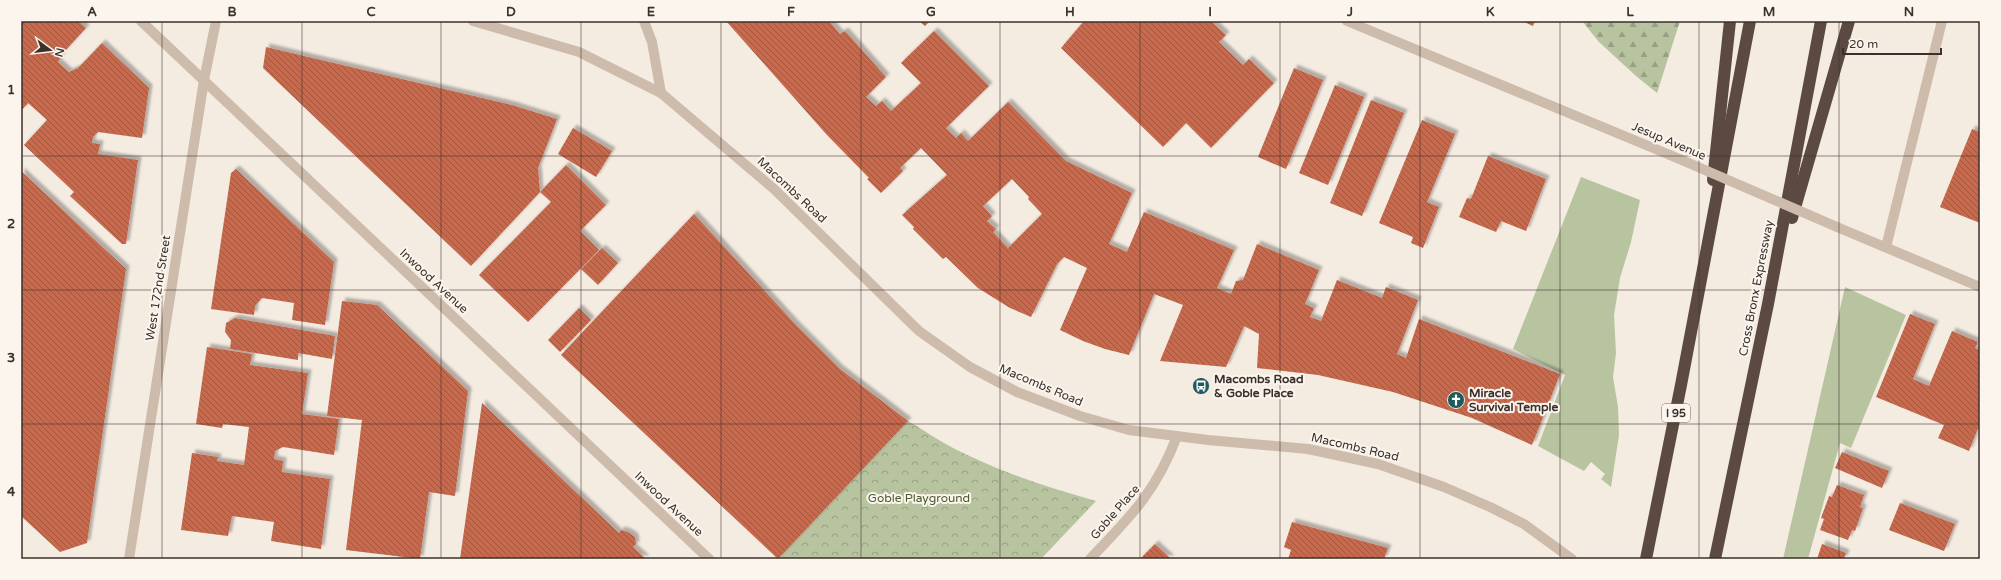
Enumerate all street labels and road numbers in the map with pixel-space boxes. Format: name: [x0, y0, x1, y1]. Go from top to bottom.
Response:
street label: Jesup Avenue: [1630, 119, 1708, 163]
street label: Macombs Road: [754, 154, 830, 226]
street label: Cross Bronx Expressway: [1736, 218, 1776, 357]
street label: West 172nd Street: [143, 234, 173, 342]
street label: Inwood Avenue: [397, 246, 471, 316]
street label: Macombs Road: [997, 361, 1085, 409]
road number: I 95: [1662, 404, 1690, 422]
street label: Macombs Road: [1310, 430, 1400, 464]
street label: Inwood Avenue: [632, 469, 706, 539]
street label: Goble Place: [1088, 482, 1143, 542]

